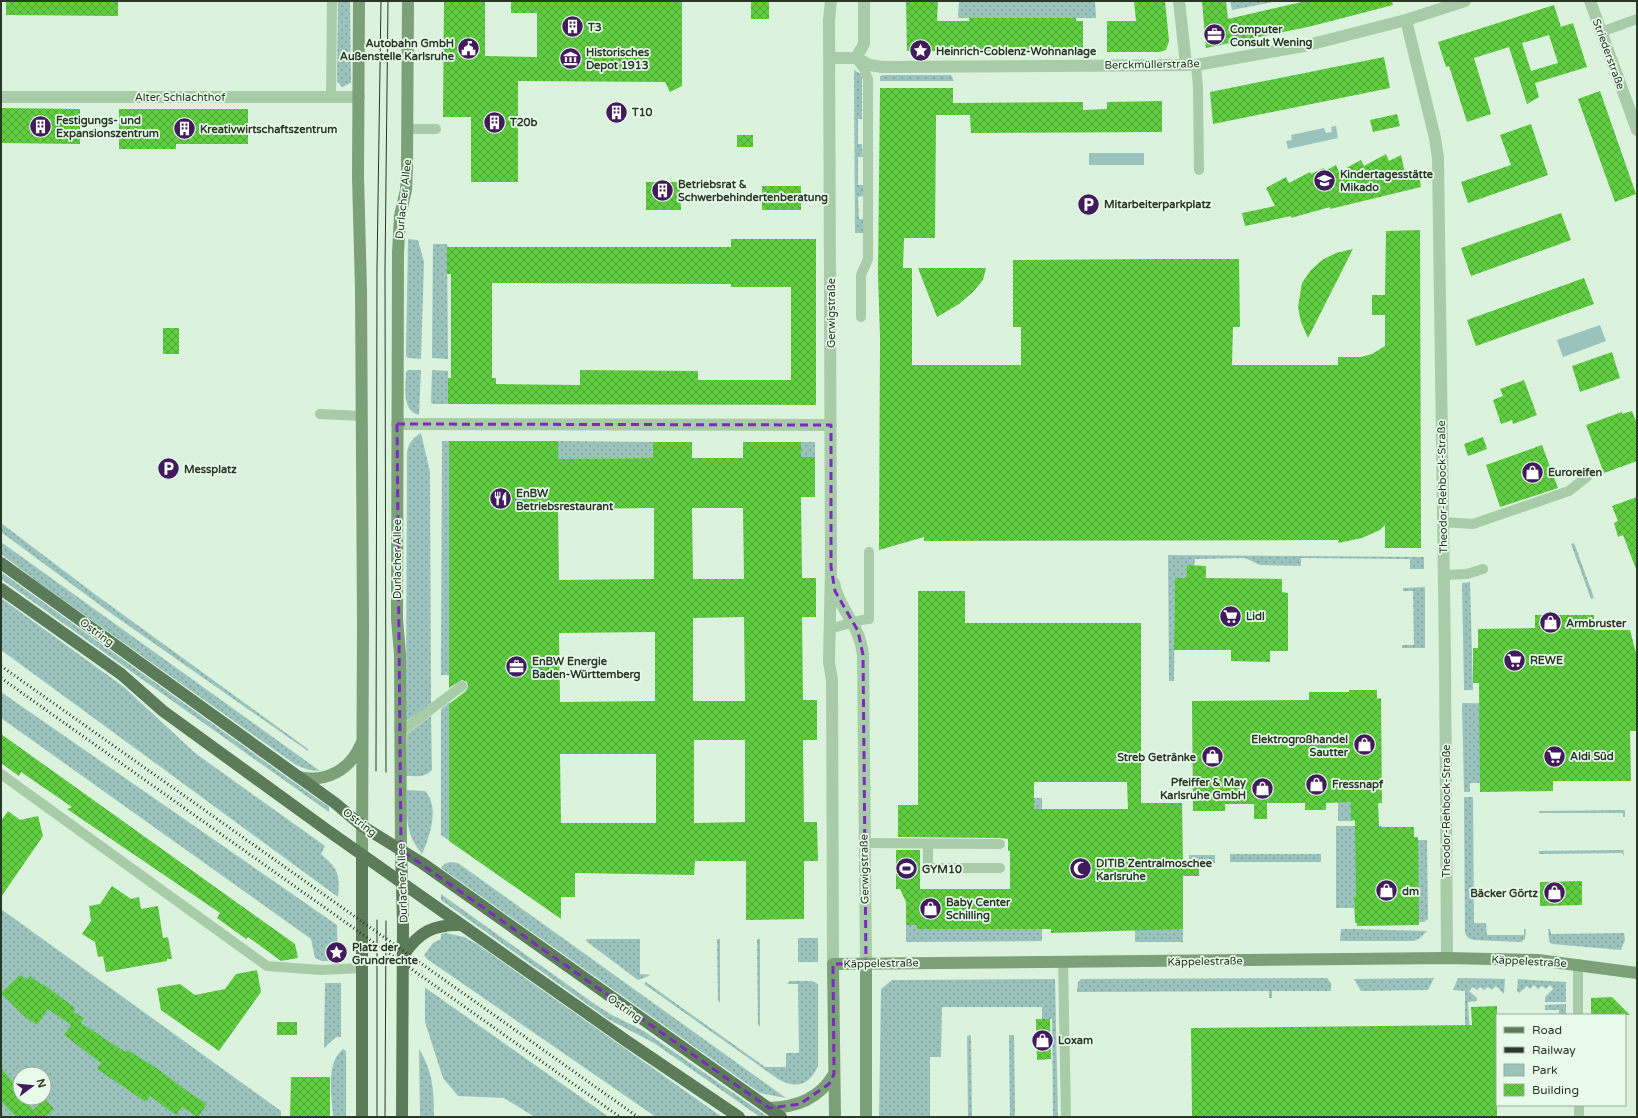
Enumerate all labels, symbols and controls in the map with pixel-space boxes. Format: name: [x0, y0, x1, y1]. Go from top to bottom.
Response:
building icon: T3: [559, 14, 585, 40]
street label: Striederstraße: [1590, 17, 1627, 91]
place label: T3: [587, 21, 602, 34]
office icon: Computer Consult Wening: [1201, 22, 1227, 48]
place label: Computer Consult Wening: [1230, 23, 1313, 50]
public building icon: Autobahn GmbH Außenstelle Karlsruhe: [456, 36, 482, 62]
place label: Autobahn GmbH Außenstelle Karlsruhe: [340, 37, 455, 63]
place icon: Heinrich-Coblenz-Wohnanlage: [908, 38, 934, 64]
museum icon: Historisches Depot 1913: [557, 45, 583, 71]
place label: Heinrich-Coblenz-Wohnanlage: [936, 45, 1097, 59]
place label: Historisches Depot 1913: [586, 46, 650, 73]
street label: Berckmüllerstraße: [1104, 57, 1200, 72]
street label: Alter Schlachthof: [135, 91, 226, 104]
building icon: T10: [604, 99, 630, 125]
place label: T10: [631, 106, 653, 119]
building icon: T20b: [481, 109, 507, 135]
building icon: Festigungs- und Expansionszentrum: [28, 113, 54, 139]
place label: Festigungs- und Expansionszentrum: [56, 114, 159, 141]
building icon: Kreativwirtschaftszentrum: [171, 116, 197, 142]
place label: T20b: [509, 116, 538, 129]
place label: Kreativwirtschaftszentrum: [200, 123, 337, 136]
street label: Durlacher Allee: [393, 159, 414, 239]
school or university icon: Kindertagesstätte Mikado: [1311, 167, 1337, 193]
place label: Kindertagesstätte Mikado: [1340, 168, 1434, 194]
building icon: Betriebsrat & Schwerbehindertenberatung: [650, 177, 676, 203]
place label: Betriebsrat & Schwerbehindertenberatung: [678, 178, 828, 205]
parking icon: Mitarbeiterparkplatz: [1075, 191, 1101, 217]
place label: Mitarbeiterparkplatz: [1104, 198, 1212, 212]
street label: Gerwigstraße: [825, 278, 838, 348]
street label: Theodor-Rehbock-Straße: [1435, 420, 1450, 554]
parking icon: Messplatz: [156, 456, 182, 482]
shop icon: Euroreifen: [1519, 459, 1545, 485]
place label: Messplatz: [184, 463, 237, 477]
place label: Euroreifen: [1548, 466, 1602, 479]
restaurant icon: EnBW Betriebsrestaurant: [488, 486, 514, 512]
place label: EnBW Betriebsrestaurant: [516, 487, 614, 513]
street label: Durlacher Allee: [391, 519, 404, 599]
supermarket icon: Lidl: [1218, 603, 1244, 629]
place label: Lidl: [1246, 610, 1265, 623]
shop icon: Armbruster: [1537, 610, 1563, 636]
street label: Ostring: [77, 616, 116, 649]
place label: Armbruster: [1566, 617, 1627, 630]
supermarket icon: REWE: [1502, 647, 1528, 673]
office icon: EnBW Energie Baden-Württemberg: [503, 654, 529, 680]
place label: REWE: [1530, 654, 1563, 667]
place label: EnBW Energie Baden-Württemberg: [532, 655, 641, 682]
shop icon: Elektrogroßhandel Sautter: [1351, 732, 1377, 758]
place label: Elektrogroßhandel Sautter: [1251, 733, 1349, 759]
supermarket icon: Aldi Süd: [1542, 743, 1568, 769]
shop icon: Streb Getränke: [1199, 744, 1225, 770]
street label: Theodor-Rehbock-Straße: [1440, 744, 1453, 878]
place label: Aldi Süd: [1570, 750, 1614, 763]
place label: Streb Getränke: [1117, 751, 1197, 764]
shop icon: Fressnapf: [1303, 771, 1329, 797]
shop icon: Pfeiffer & May Karlsruhe GmbH: [1249, 775, 1275, 801]
place label: Pfeiffer & May Karlsruhe GmbH: [1160, 776, 1246, 802]
place label: Fressnapf: [1332, 778, 1384, 792]
street label: Ostring: [340, 806, 379, 839]
street label: Gerwigstraße: [857, 834, 872, 904]
street label: Durlacher Allee: [395, 843, 410, 923]
sports icon: GYM10: [893, 856, 919, 882]
mosque icon: DITIB Zentralmoschee Karlsruhe: [1067, 856, 1093, 882]
place label: DITIB Zentralmoschee Karlsruhe: [1096, 857, 1213, 883]
place label: GYM10: [922, 863, 962, 876]
shop icon: dm: [1374, 878, 1400, 904]
shop icon: Bäcker Görtz: [1541, 880, 1567, 906]
place label: dm: [1402, 885, 1419, 898]
place label: Bäcker Görtz: [1470, 887, 1539, 900]
shop icon: Baby Center Schilling: [918, 895, 944, 921]
place label: Baby Center Schilling: [946, 896, 1011, 923]
place icon: Platz der Grundrechte: [324, 940, 350, 966]
place label: Platz der Grundrechte: [352, 941, 419, 967]
street label: Käppelestraße: [1491, 953, 1567, 970]
street label: Käppelestraße: [1167, 954, 1243, 969]
street label: Käppelestraße: [843, 956, 919, 971]
street label: Ostring: [605, 992, 644, 1025]
legend: [1496, 1014, 1626, 1106]
text: Road: [1532, 1023, 1562, 1037]
shop icon: Loxam: [1030, 1027, 1056, 1053]
place label: Loxam: [1058, 1034, 1093, 1047]
text: Railway: [1532, 1043, 1576, 1057]
text: Park: [1532, 1063, 1558, 1077]
north arrow: [12, 1066, 52, 1106]
text: N: [34, 1077, 49, 1089]
text: Building: [1532, 1083, 1579, 1097]

